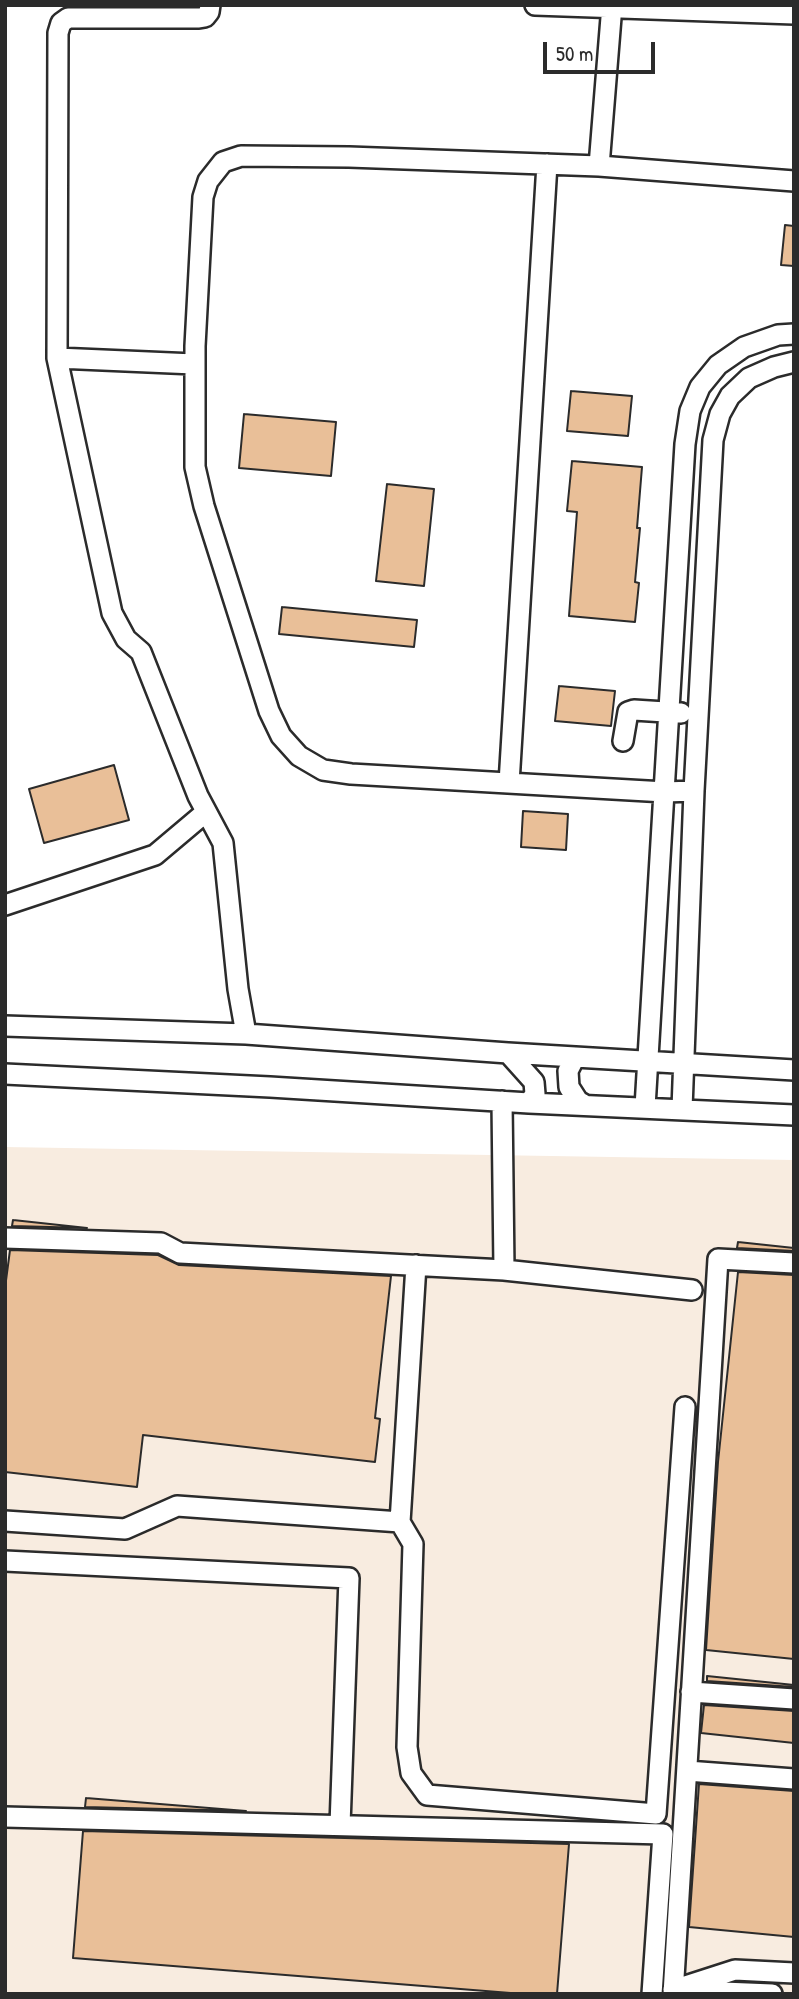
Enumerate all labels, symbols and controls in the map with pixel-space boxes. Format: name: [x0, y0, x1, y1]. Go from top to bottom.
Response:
scale bar: [547, 28, 659, 72]
text: 50 m: [556, 39, 593, 68]

